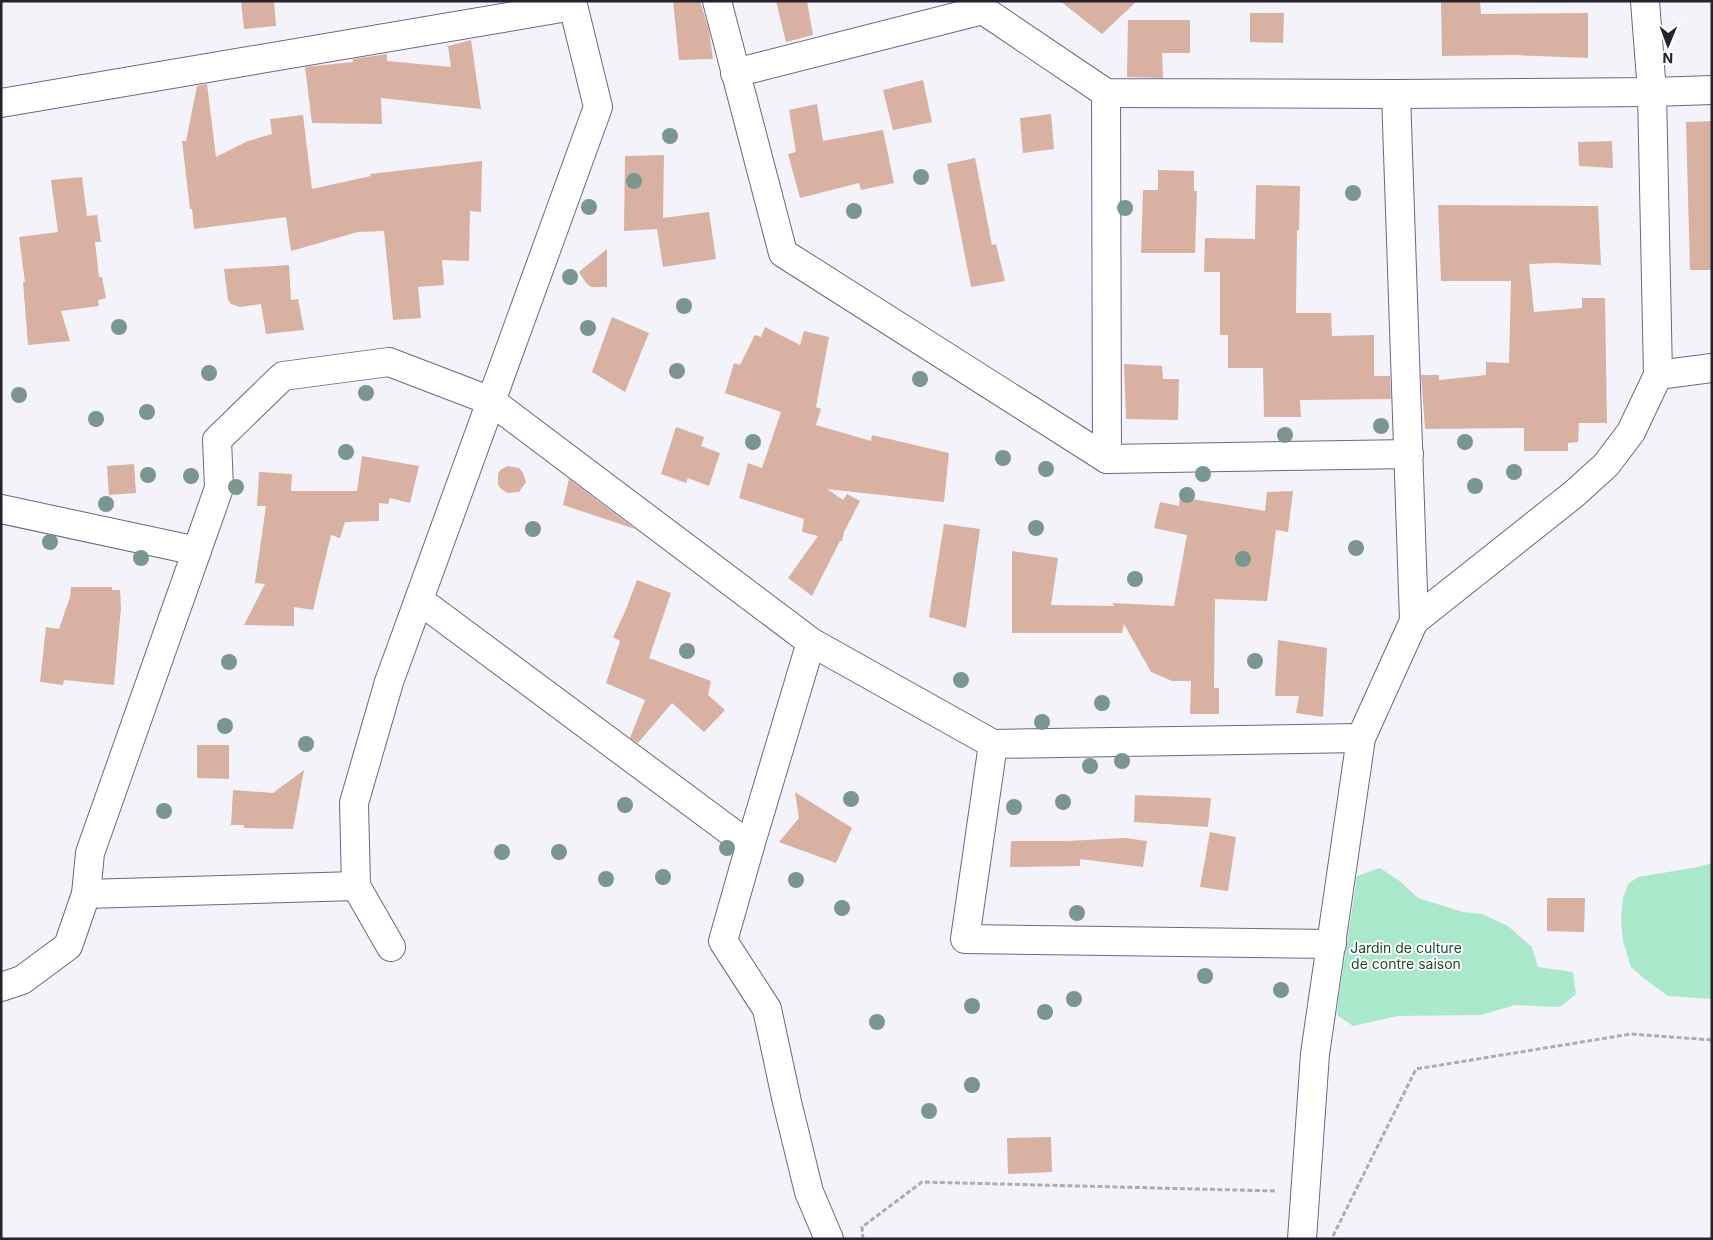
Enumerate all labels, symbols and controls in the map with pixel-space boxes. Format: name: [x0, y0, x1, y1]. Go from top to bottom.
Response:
north arrow: [1643, 20, 1693, 70]
text: N: [1662, 50, 1673, 67]
park label: Jardin de culture de contre saison: [1350, 939, 1462, 972]

